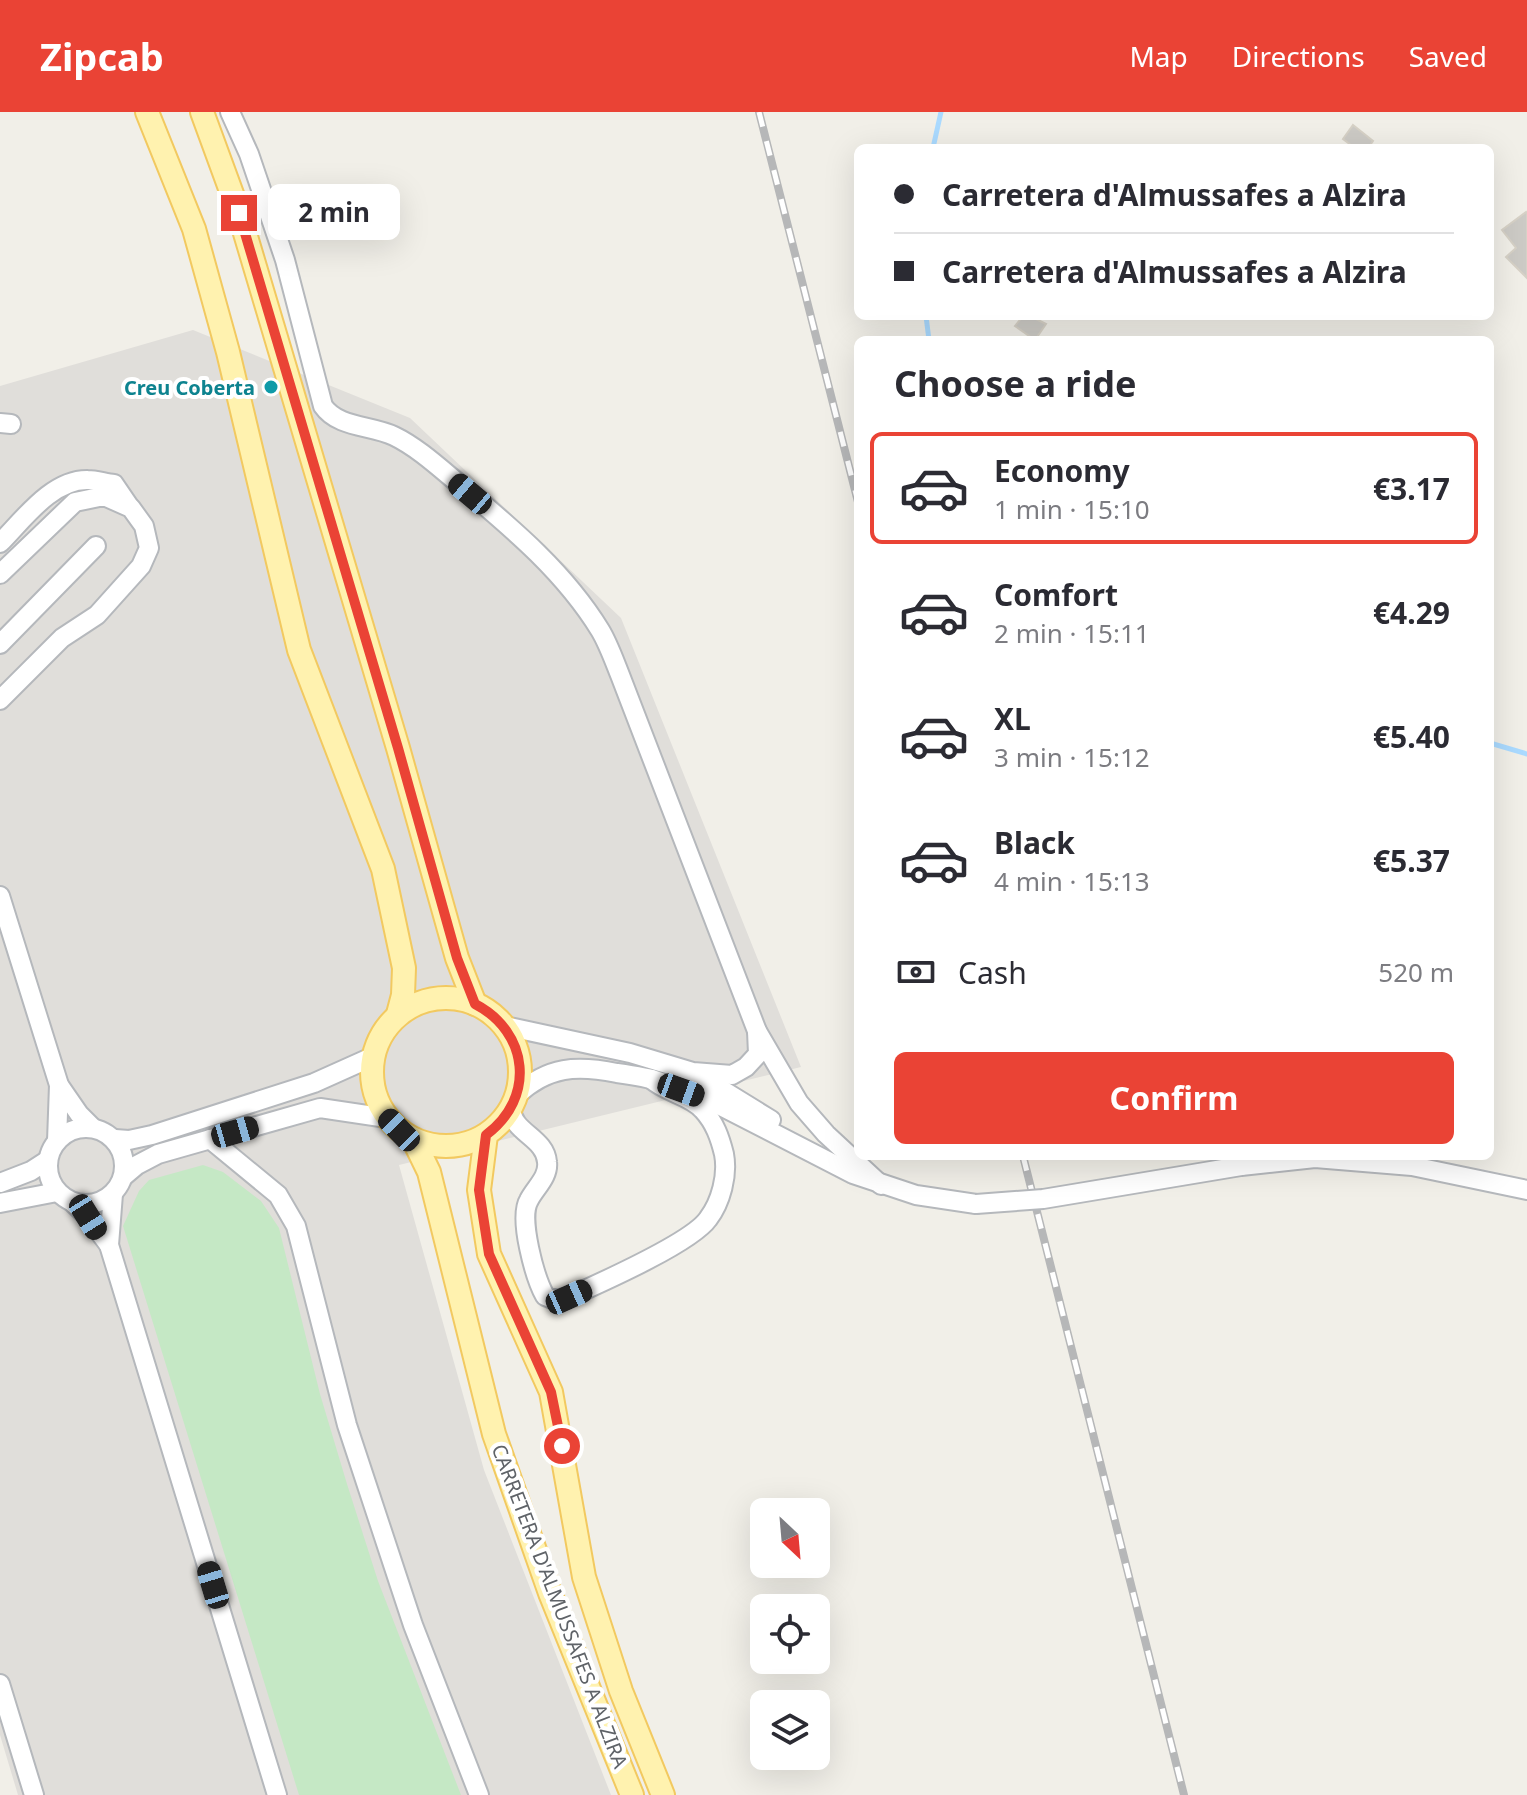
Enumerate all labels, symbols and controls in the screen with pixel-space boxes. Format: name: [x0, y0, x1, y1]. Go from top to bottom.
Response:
text: Zipcab: [40, 30, 164, 82]
text: Map: [1129, 37, 1188, 75]
text: Directions: [1232, 37, 1365, 75]
text: Saved: [1409, 37, 1487, 75]
text: Carretera d'Almussafes a Alzira: [942, 174, 1407, 215]
callout: 2 min: [267, 185, 399, 241]
text: 2 min: [298, 194, 370, 230]
route end: [221, 195, 257, 231]
text: Carretera d'Almussafes a Alzira: [942, 251, 1407, 292]
text: Choose a ride: [894, 359, 1136, 408]
place label: Creu Coberta: [124, 374, 255, 401]
marker: Creu Coberta: [262, 378, 280, 396]
text: Economy: [994, 450, 1130, 491]
icon: car: [898, 452, 970, 524]
text: €3.17: [1373, 468, 1450, 509]
car: [444, 469, 496, 519]
text: 1 min · 15:10: [994, 491, 1150, 527]
text: Comfort: [994, 574, 1118, 615]
icon: car: [898, 576, 970, 648]
text: €4.29: [1373, 592, 1450, 633]
text: 2 min · 15:11: [994, 615, 1150, 651]
text: XL: [994, 698, 1031, 739]
icon: car: [898, 700, 970, 772]
text: €5.40: [1373, 716, 1450, 757]
text: 3 min · 15:12: [994, 739, 1150, 775]
text: Black: [994, 822, 1075, 863]
icon: car: [898, 824, 970, 896]
text: €5.37: [1373, 840, 1450, 881]
text: 4 min · 15:13: [994, 863, 1150, 899]
icon: cash: [894, 950, 938, 994]
text: Cash: [958, 952, 1027, 993]
text: 520 m: [1378, 954, 1454, 990]
button: Confirm: [894, 1052, 1454, 1144]
car: [654, 1071, 708, 1109]
car: [374, 1104, 424, 1156]
car: [209, 1114, 261, 1150]
car: [65, 1190, 111, 1244]
car: [542, 1276, 596, 1318]
route start: [544, 1428, 580, 1464]
street label: CARRETERA D'ALMUSSAFES A ALZIRA: [486, 1440, 634, 1772]
north arrow: [750, 1498, 830, 1578]
map controls: [750, 1498, 830, 1770]
car: [195, 1559, 231, 1611]
button: locate: [750, 1594, 830, 1674]
button: layers: [750, 1690, 830, 1770]

